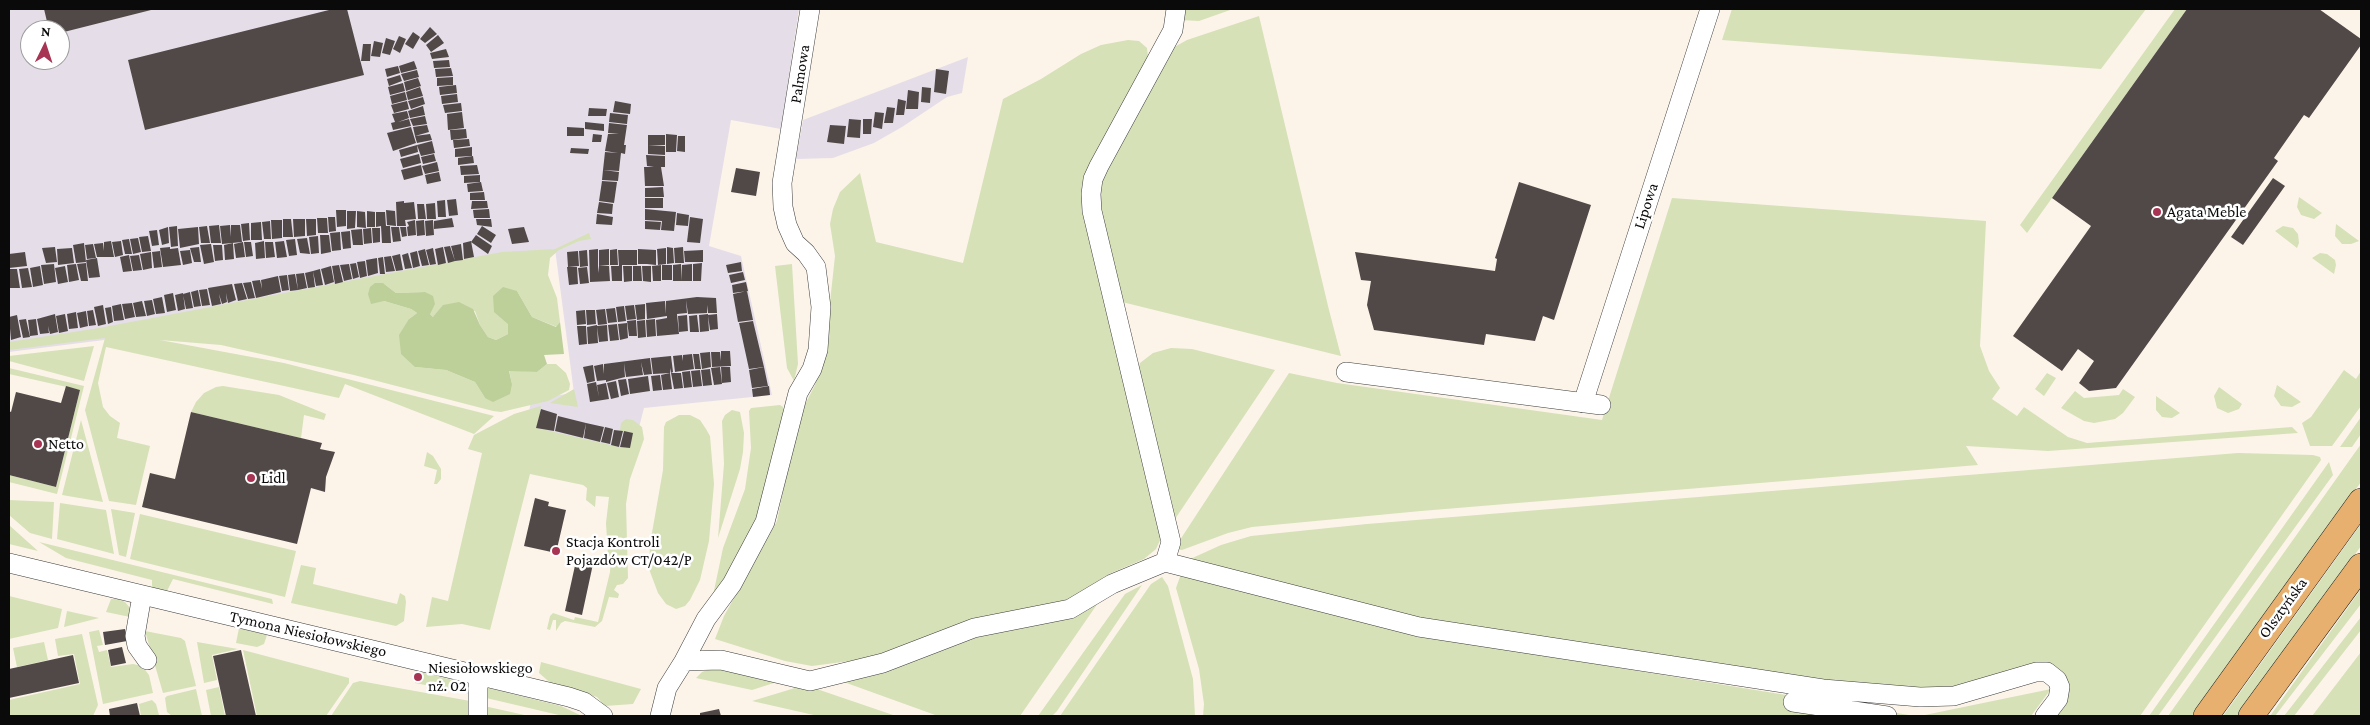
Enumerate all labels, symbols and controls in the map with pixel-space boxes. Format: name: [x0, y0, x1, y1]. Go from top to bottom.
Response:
north arrow: [20, 20, 70, 70]
text: N: [41, 23, 51, 39]
street label: Palmowa: [786, 43, 814, 105]
street label: Lipowa: [1630, 180, 1662, 232]
place label: Agata Meble: [2167, 202, 2246, 222]
marker: Agata Meble: [2151, 206, 2163, 218]
place label: Netto: [48, 434, 84, 454]
marker: Netto: [32, 438, 44, 450]
place label: Lidl: [261, 468, 286, 488]
marker: Lidl: [245, 472, 257, 484]
place label: Stacja Kontroli Pojazdów CT/042/P: [566, 532, 692, 570]
marker: Stacja Kontroli Pojazdów CT/042/P: [550, 545, 562, 557]
street label: Olsztyńska: [2255, 574, 2311, 642]
street label: Tymona Niesiołowskiego: [228, 607, 388, 661]
place label: Niesiołowskiego nż. 02: [428, 658, 533, 696]
marker: Niesiołowskiego nż. 02: [412, 671, 424, 683]

